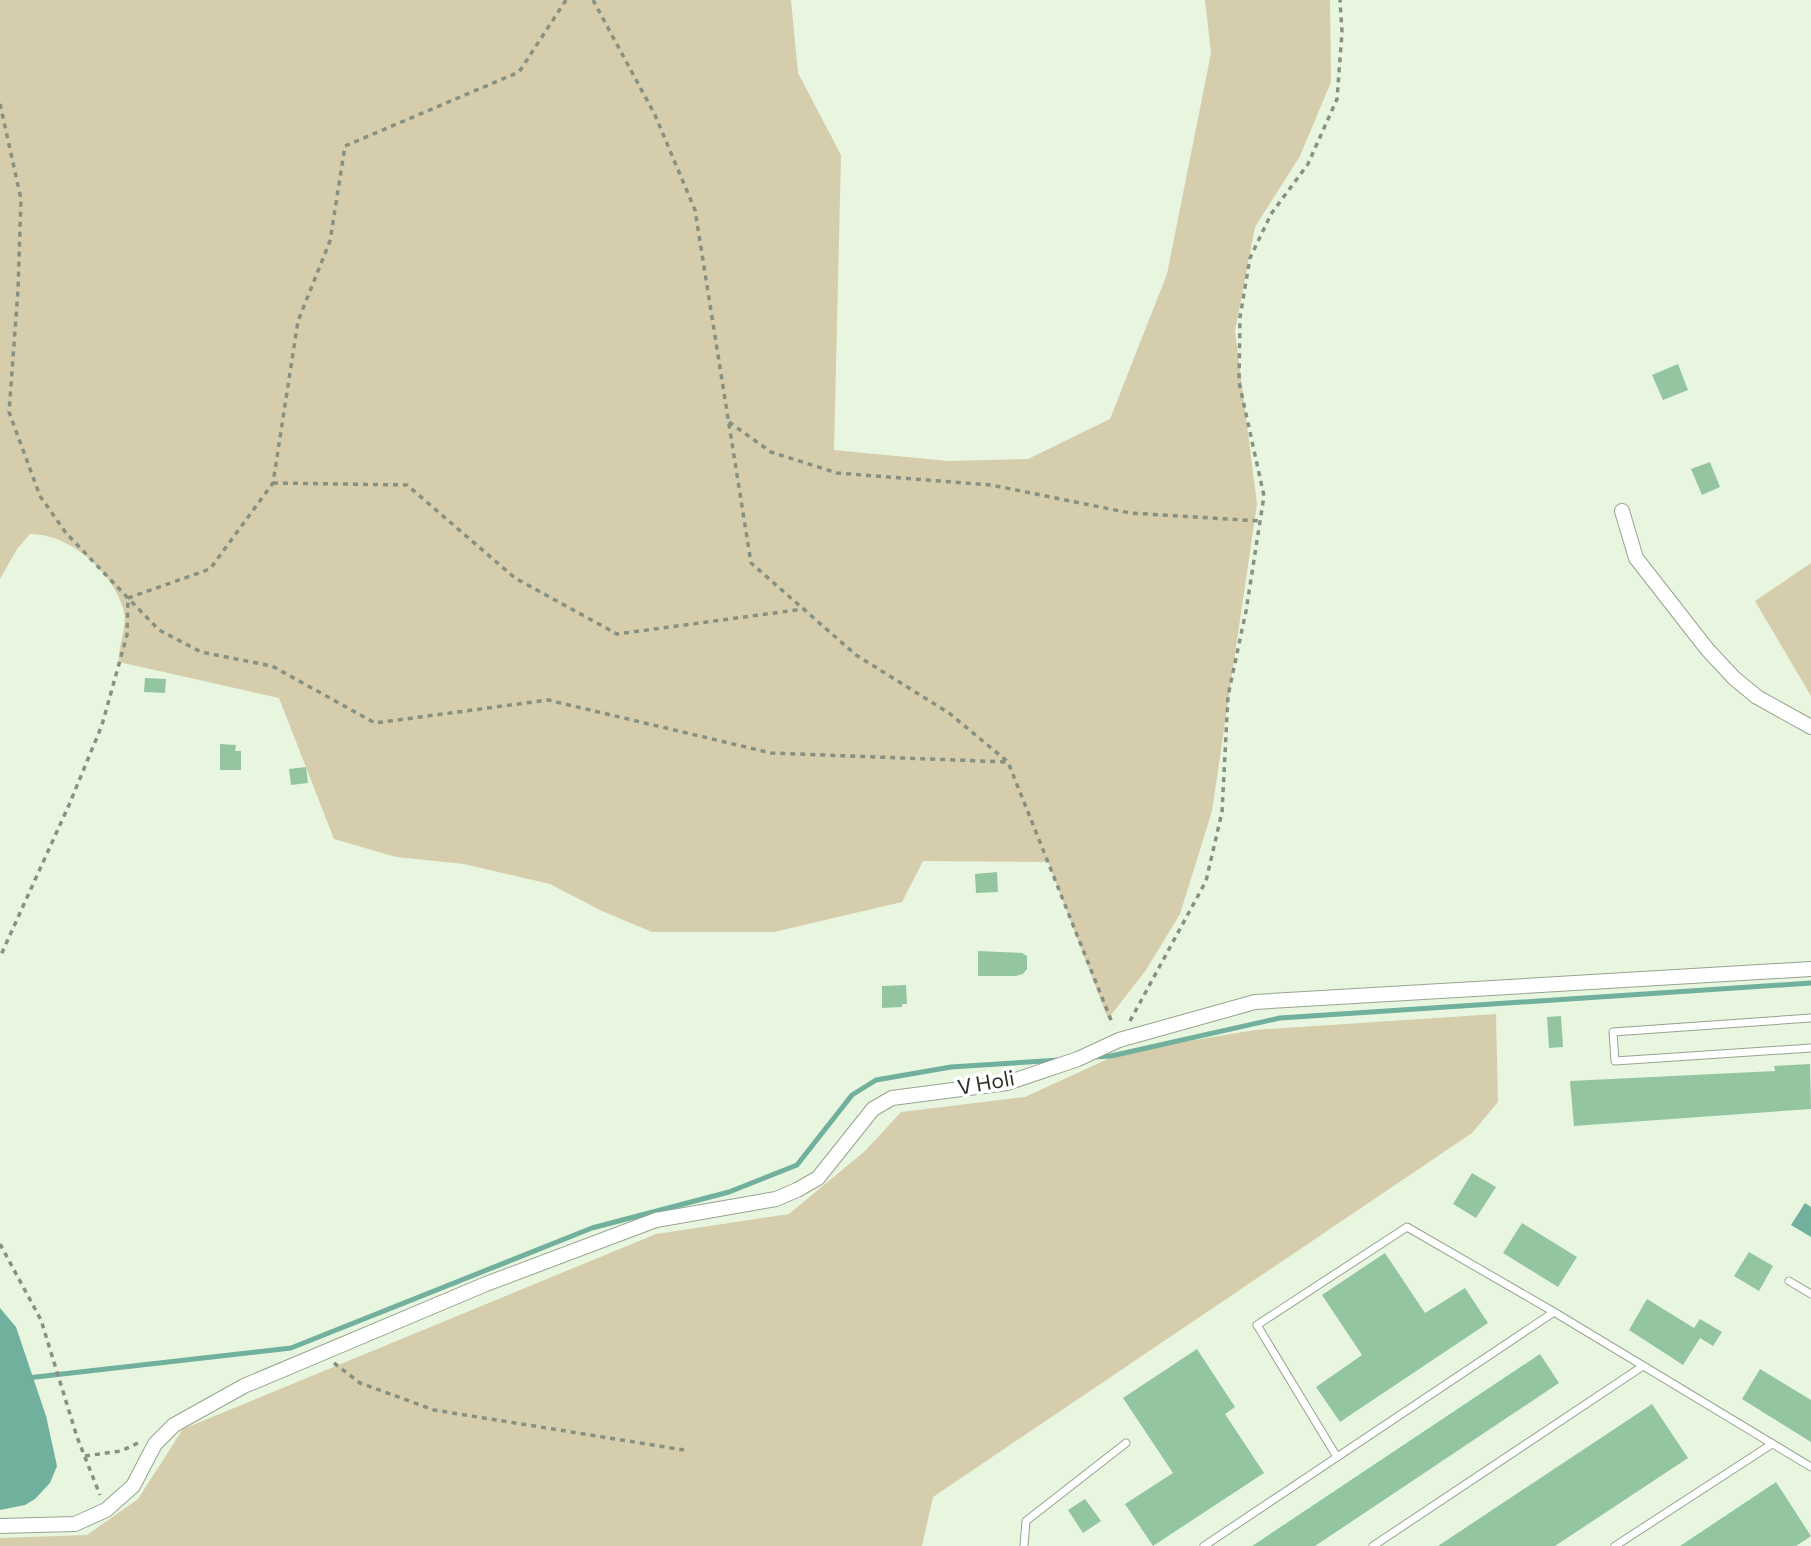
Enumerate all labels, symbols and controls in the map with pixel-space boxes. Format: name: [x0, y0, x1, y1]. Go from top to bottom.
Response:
street label: V Holi: [955, 1064, 1016, 1099]

